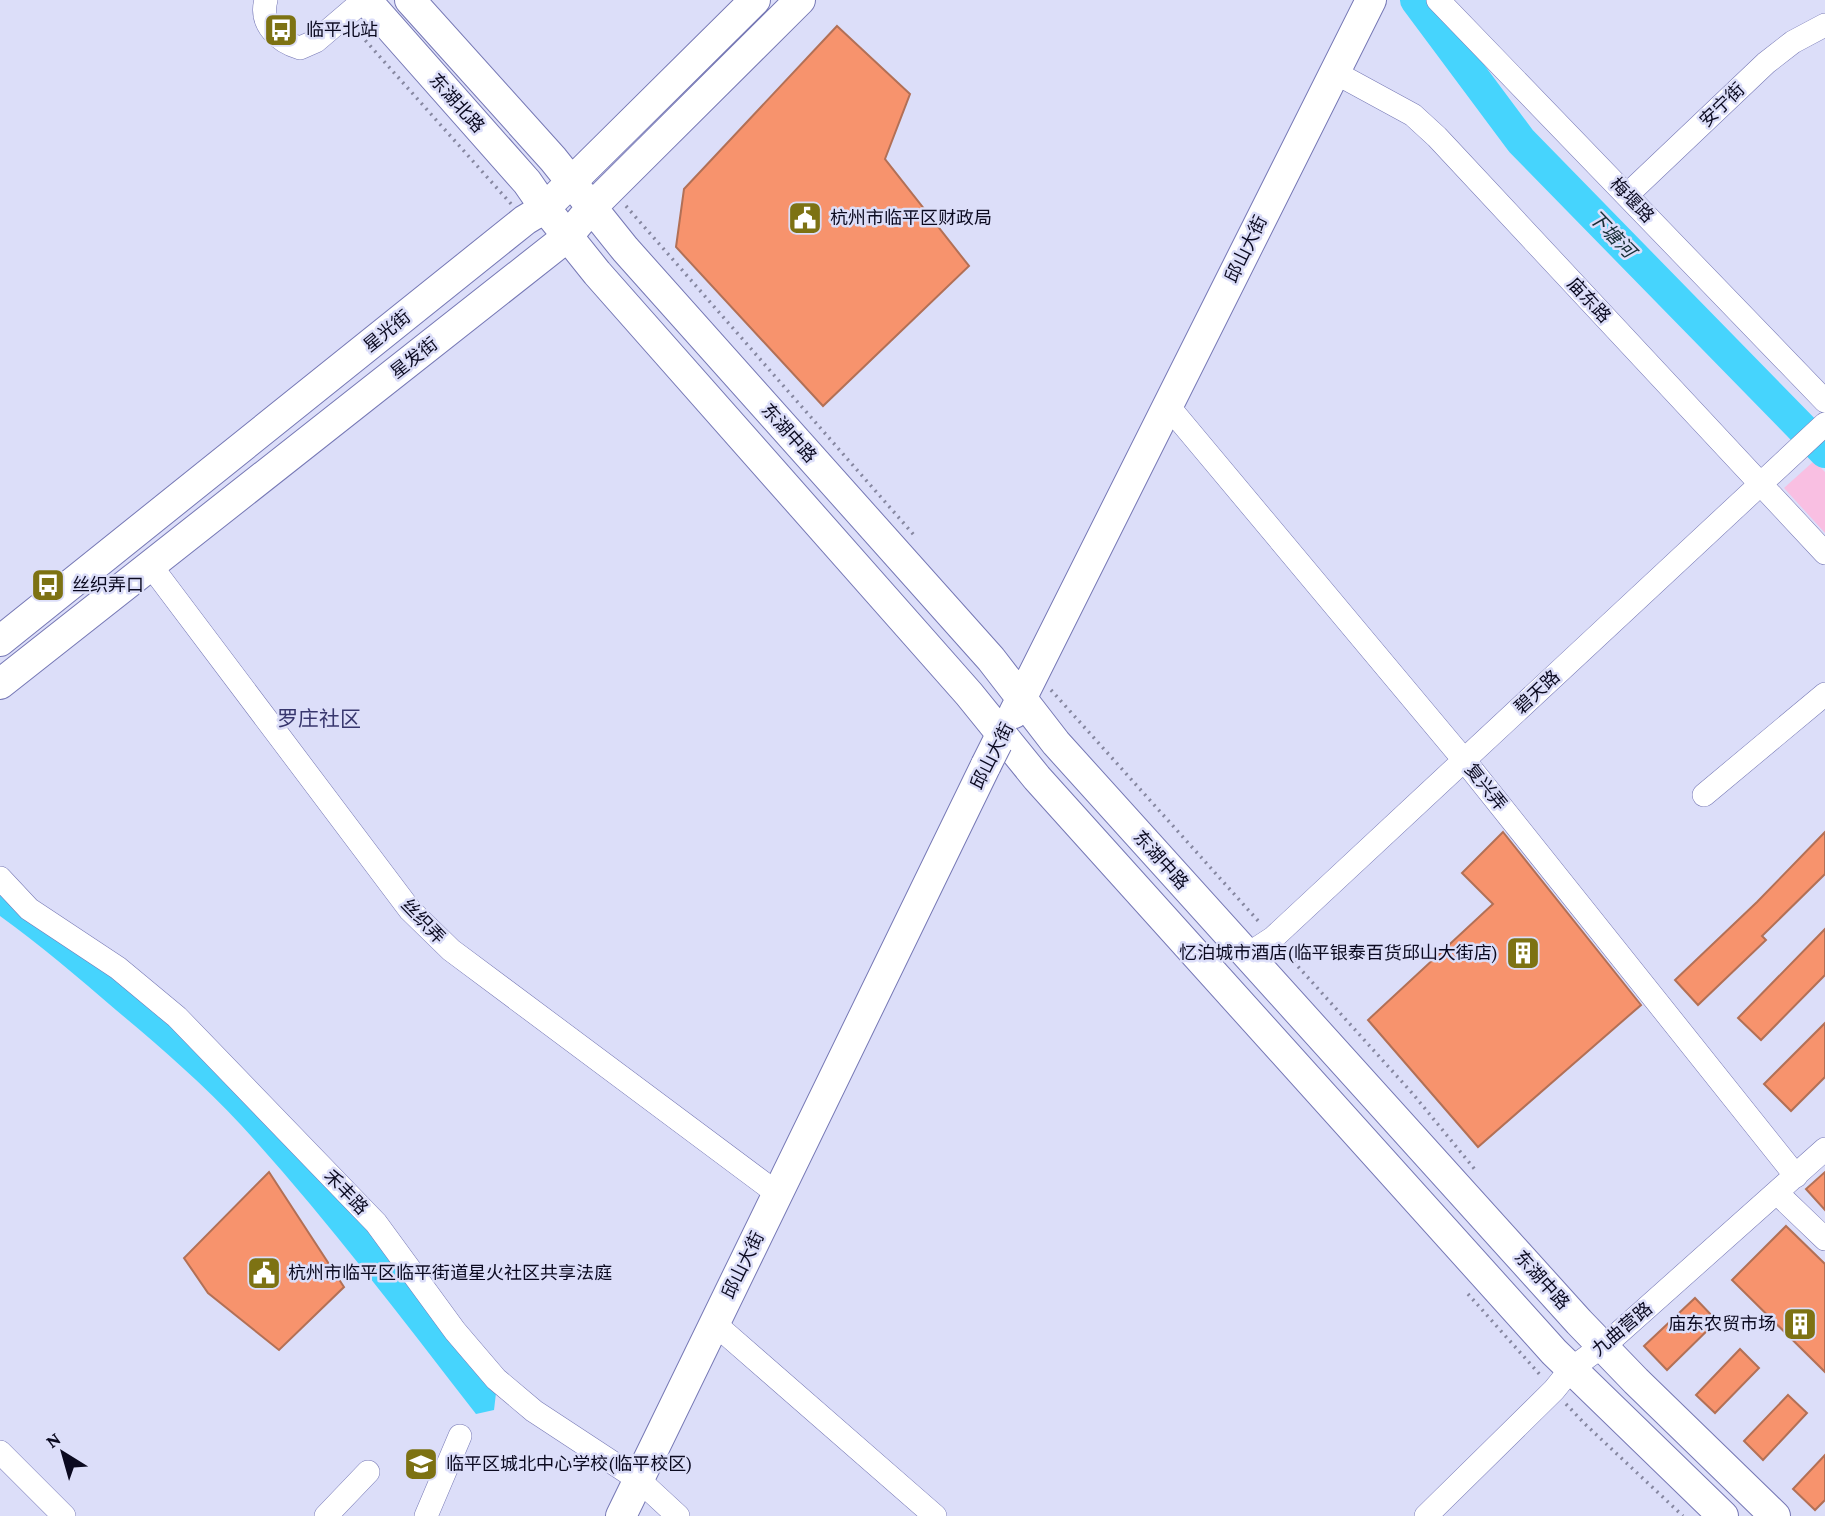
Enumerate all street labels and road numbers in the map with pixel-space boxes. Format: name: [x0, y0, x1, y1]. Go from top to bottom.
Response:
street label: 东湖北路: [425, 70, 489, 136]
street label: 安宁街: [1696, 79, 1748, 131]
street label: 梅堰路: [1606, 174, 1658, 226]
street label: 邱山大街: [1221, 212, 1271, 286]
street label: 庙东路: [1563, 273, 1615, 327]
street label: 星光街: [360, 306, 414, 356]
street label: 星发街: [387, 333, 441, 383]
street label: 东湖中路: [757, 400, 821, 466]
street label: 碧天路: [1510, 666, 1564, 718]
street label: 邱山大街: [967, 719, 1017, 793]
street label: 复兴弄: [1461, 760, 1511, 814]
street label: 东湖中路: [1129, 827, 1193, 893]
street label: 丝织弄: [397, 895, 449, 947]
street label: 禾丰路: [320, 1166, 372, 1218]
street label: 邱山大街: [718, 1228, 768, 1302]
street label: 东湖中路: [1510, 1247, 1574, 1313]
street label: 九曲营路: [1588, 1298, 1656, 1360]

